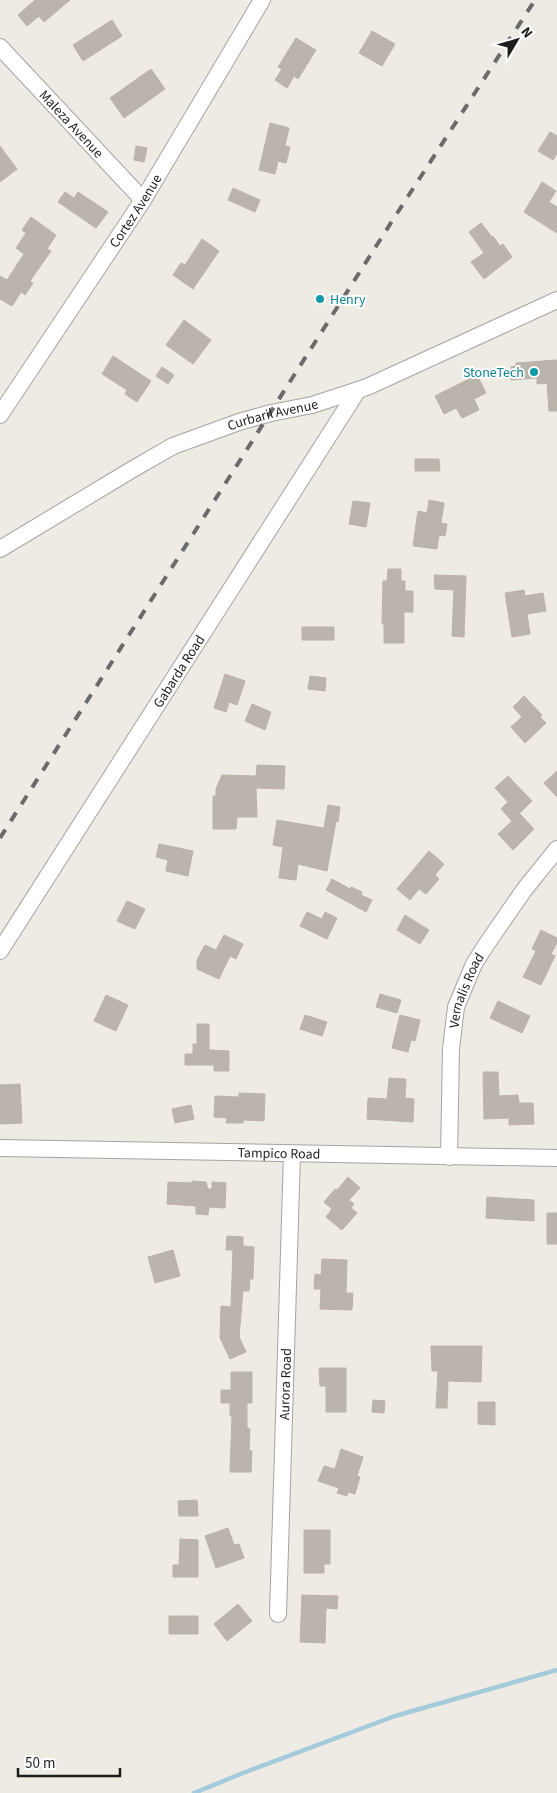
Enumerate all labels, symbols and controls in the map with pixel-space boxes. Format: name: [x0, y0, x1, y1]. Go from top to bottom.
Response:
north arrow: [492, 15, 542, 65]
text: N: [516, 23, 537, 42]
street label: Maleza Avenue: [34, 86, 108, 163]
street label: Cortez Avenue: [105, 171, 167, 252]
place label: Henry: [330, 290, 366, 310]
marker: Henry: [314, 293, 326, 305]
place label: StoneTech: [463, 363, 524, 383]
marker: StoneTech: [528, 366, 540, 378]
street label: Curbaril Avenue: [225, 395, 321, 436]
street label: Gabarda Road: [149, 631, 210, 712]
street label: Vernalis Road: [445, 949, 490, 1029]
street label: Tampico Road: [237, 1143, 321, 1165]
street label: Aurora Road: [275, 1348, 297, 1420]
scale bar: [18, 1746, 120, 1778]
text: 50 m: [25, 1753, 55, 1774]

